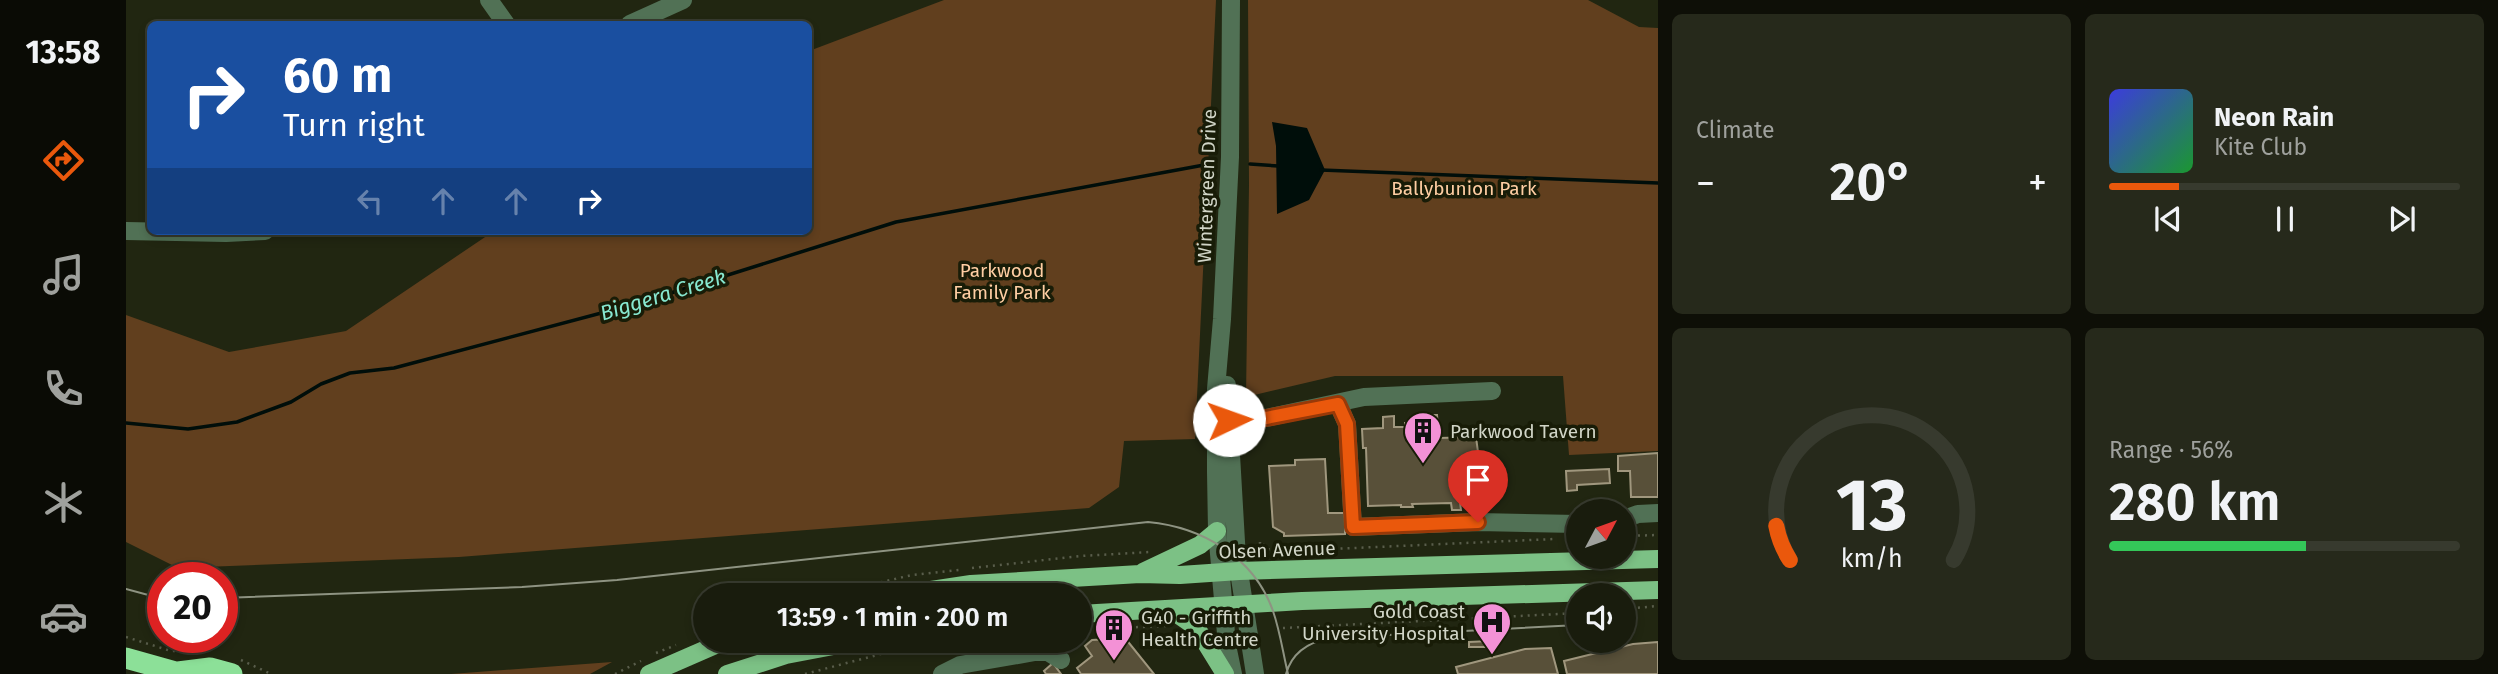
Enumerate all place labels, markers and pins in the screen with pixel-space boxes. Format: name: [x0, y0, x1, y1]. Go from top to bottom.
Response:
building icon: Parkwood Tavern: [1402, 410, 1444, 465]
place label: Parkwood Tavern: [1450, 420, 1597, 443]
pin: [1448, 450, 1508, 522]
place label: Gold Coast University Hospital: [1302, 600, 1465, 645]
hospital icon: Gold Coast University Hospital: [1471, 601, 1513, 656]
place label: G40 - Griffith Health Centre: [1141, 606, 1259, 651]
building icon: G40 - Griffith Health Centre: [1093, 607, 1135, 662]

